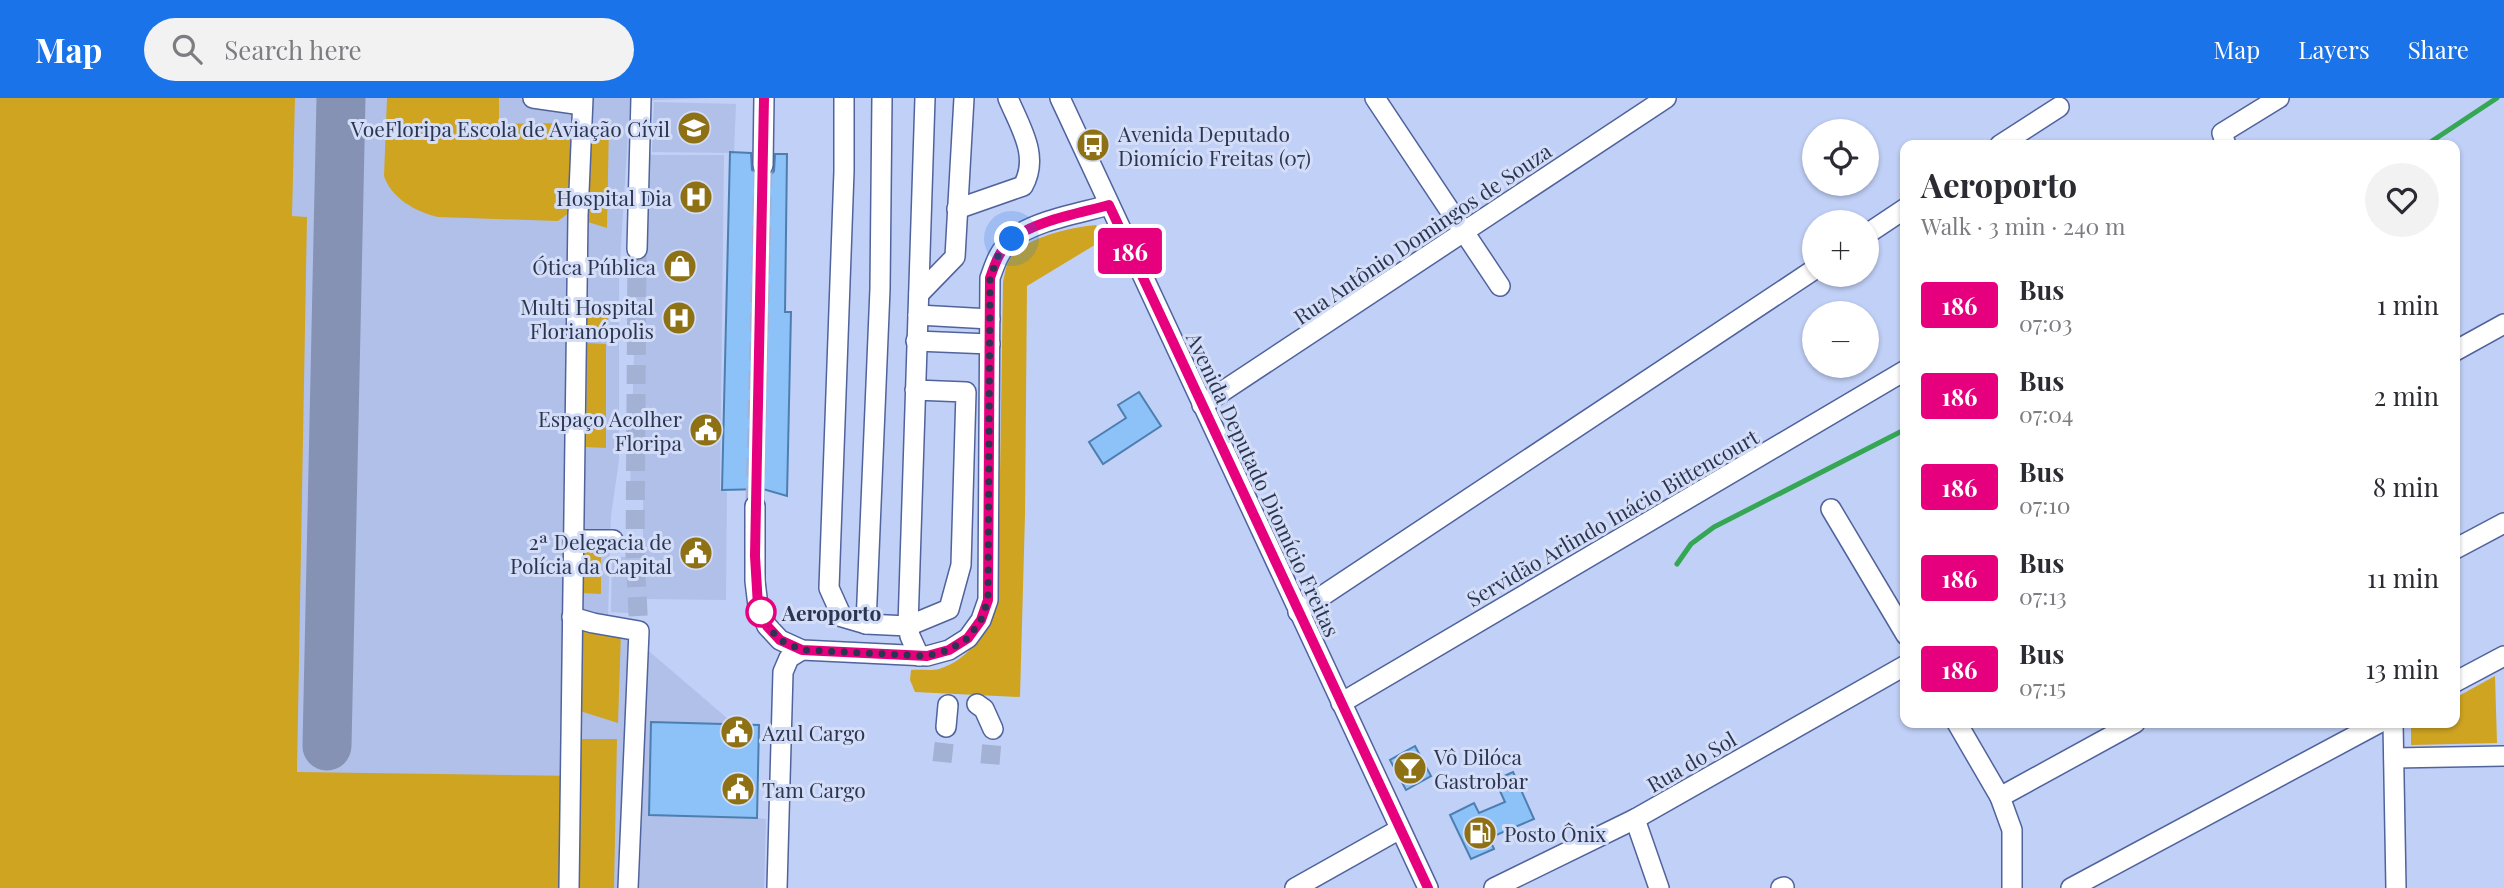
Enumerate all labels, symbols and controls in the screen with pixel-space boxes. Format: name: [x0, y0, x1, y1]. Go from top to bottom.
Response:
search box: [144, 18, 634, 81]
text: Map: [35, 27, 102, 71]
icon: search: [168, 30, 206, 68]
text: Search here: [224, 32, 362, 67]
text: Map: [2214, 33, 2260, 65]
text: Layers: [2298, 33, 2370, 65]
text: Share: [2408, 33, 2469, 65]
school or university icon: VoeFloripa Escola de Aviação Cívil: [675, 109, 713, 147]
place label: VoeFloripa Escola de Aviação Cívil: [350, 114, 670, 142]
place label: Avenida Deputado Diomício Freitas (07): [1117, 119, 1311, 171]
map controls: [1802, 119, 1879, 378]
button: locate: [1802, 119, 1879, 196]
bus stop icon: Avenida Deputado Diomício Freitas (07): [1074, 126, 1112, 164]
street label: Rua Antônio Domingos de Souza: [1288, 136, 1557, 330]
text: Aeroporto: [1921, 162, 2077, 206]
button: heart: [2365, 163, 2439, 237]
hospital icon: Hospital Dia: [677, 178, 715, 216]
place label: Hospital Dia: [556, 183, 673, 211]
button: +: [1802, 210, 1879, 287]
text: Walk · 3 min · 240 m: [1921, 210, 2125, 241]
your location: [994, 221, 1029, 256]
line badge: 186: [1090, 228, 1170, 274]
text: 186: [1112, 235, 1148, 267]
shop icon: Ótica Pública: [661, 247, 699, 285]
place label: Ótica Pública: [532, 252, 657, 280]
text: Bus: [2019, 272, 2064, 307]
text: 1 min: [2377, 287, 2439, 322]
text: 186: [1941, 289, 1978, 321]
place label: Multi Hospital Florianópolis: [520, 292, 654, 344]
hospital icon: Multi Hospital Florianópolis: [660, 299, 698, 337]
button: −: [1802, 301, 1879, 378]
text: 07:03: [2019, 307, 2072, 338]
street label: Avenida Deputado Diomício Freitas: [1181, 326, 1347, 641]
text: Bus: [2019, 363, 2064, 398]
text: 2 min: [2374, 378, 2439, 413]
text: 186: [1941, 380, 1978, 412]
text: 07:04: [2019, 398, 2073, 429]
place label: Espaço Acolher Floripa: [538, 404, 683, 456]
public building icon: Espaço Acolher Floripa: [687, 411, 725, 449]
street label: Servidão Arlindo Inácio Bittencourt: [1461, 421, 1763, 612]
text: Bus: [2019, 454, 2064, 489]
text: 8 min: [2373, 469, 2439, 504]
text: 186: [1941, 471, 1978, 503]
text: 07:10: [2019, 489, 2071, 520]
place label: 2ª Delegacia de Polícia da Capital: [510, 527, 672, 579]
public building icon: 2ª Delegacia de Polícia da Capital: [677, 534, 715, 572]
text: Bus: [2019, 545, 2064, 580]
text: 11 min: [2367, 560, 2439, 595]
text: 186: [1941, 562, 1978, 594]
text: 07:13: [2019, 580, 2067, 611]
marker: Aeroporto: [746, 597, 776, 627]
place label: Aeroporto: [781, 598, 881, 626]
text: Bus: [2019, 636, 2064, 671]
text: 13 min: [2365, 651, 2439, 686]
text: 186: [1941, 653, 1978, 685]
text: 07:15: [2019, 671, 2066, 702]
public building icon: Azul Cargo: [718, 713, 756, 751]
place label: Azul Cargo: [761, 718, 865, 746]
street label: Rua do Sol: [1641, 724, 1741, 798]
place label: Vô Dilóca Gastrobar: [1433, 742, 1529, 794]
bar icon: Vô Dilóca Gastrobar: [1391, 749, 1429, 787]
public building icon: Tam Cargo: [719, 770, 757, 808]
place label: Tam Cargo: [762, 775, 866, 803]
fuel station icon: Posto Ônix: [1461, 814, 1499, 852]
place label: Posto Ônix: [1504, 819, 1606, 847]

